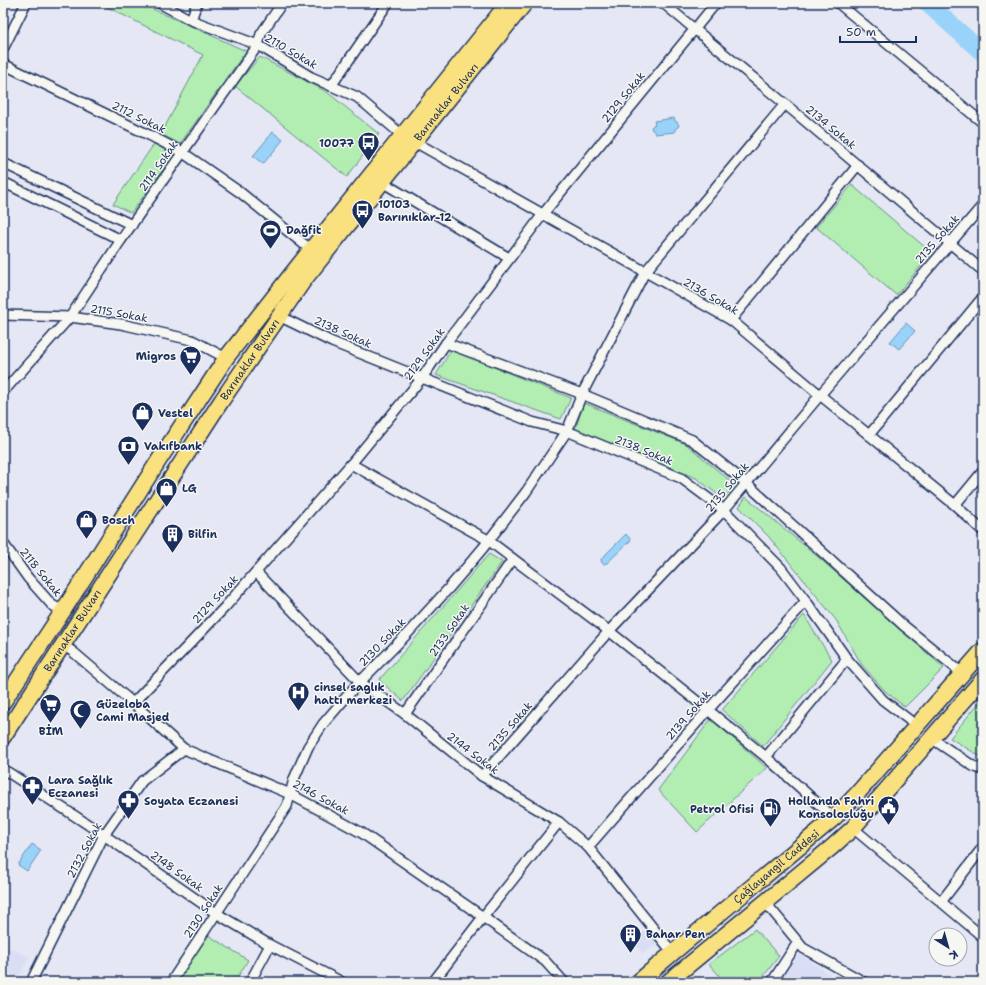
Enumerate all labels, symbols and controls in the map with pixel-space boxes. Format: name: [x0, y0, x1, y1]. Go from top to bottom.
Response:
scale bar: [840, 18, 916, 44]
text: 50 m: [846, 24, 876, 40]
street label: 2110 Sokak: [262, 30, 320, 73]
street label: Barınaklar Bulvarı: [411, 60, 482, 144]
street label: 2129 Sokak: [598, 69, 649, 126]
street label: 2112 Sokak: [109, 98, 168, 137]
street label: 2134 Sokak: [802, 102, 859, 153]
bus stop icon: 10077: [356, 130, 382, 163]
place label: 10077: [319, 136, 354, 151]
street label: 2114 Sokak: [135, 138, 181, 195]
bus stop icon: 10103 Barınıklar-12: [349, 197, 375, 230]
place label: 10103 Barınıklar-12: [378, 197, 452, 225]
street label: 2135 Sokak: [912, 211, 963, 267]
sports icon: Dağfit: [257, 217, 283, 250]
place label: Dağfit: [286, 223, 322, 238]
street label: 2136 Sokak: [680, 274, 741, 318]
street label: 2115 Sokak: [89, 301, 149, 326]
street label: 2138 Sokak: [312, 313, 374, 352]
street label: Barınaklar Bulvarı: [217, 316, 283, 404]
street label: 2129 Sokak: [400, 325, 449, 384]
supermarket icon: Migros: [178, 343, 204, 376]
place label: Migros: [136, 349, 176, 364]
shop icon: Vestel: [129, 400, 155, 433]
place label: Vestel: [158, 406, 193, 421]
street label: 2138 Sokak: [612, 432, 675, 469]
bank icon: Vakıfbank: [115, 433, 141, 466]
place label: Vakıfbank: [144, 439, 202, 454]
street label: 2135 Sokak: [702, 459, 753, 515]
shop icon: LG: [154, 475, 180, 508]
place label: LG: [182, 481, 197, 496]
shop icon: Bosch: [73, 507, 99, 540]
place label: Bosch: [102, 513, 135, 528]
building icon: Bilfin: [159, 521, 185, 554]
place label: Bilfin: [188, 527, 218, 542]
street label: 2118 Sokak: [16, 545, 65, 600]
street label: 2129 Sokak: [189, 572, 242, 627]
street label: Barınaklar Bulvarı: [40, 587, 105, 675]
street label: 2133 Sokak: [426, 601, 473, 660]
street label: 2130 Sokak: [355, 615, 409, 670]
hospital icon: cinsel saglık hattı merkezi: [285, 680, 311, 713]
place label: cinsel saglık hattı merkezi: [314, 680, 392, 708]
street label: 2139 Sokak: [663, 687, 714, 743]
supermarket icon: BİM: [38, 692, 64, 725]
mosque icon: Güzeloba Cami Masjed: [68, 697, 94, 730]
place label: Güzeloba Cami Masjed: [96, 697, 170, 725]
street label: 2135 Sokak: [485, 698, 536, 754]
place label: BİM: [39, 723, 64, 739]
street label: 2144 Sokak: [444, 729, 502, 778]
pharmacy icon: Lara Sağlık Eczanesi: [19, 773, 45, 806]
place label: Lara Sağlık Eczanesi: [48, 773, 113, 801]
street label: 2146 Sokak: [290, 776, 352, 819]
pharmacy icon: Soyata Eczanesi: [115, 788, 141, 821]
place label: Soyata Eczanesi: [144, 794, 238, 809]
place label: Hollanda Fahri Konsolosluğu: [788, 794, 874, 822]
public building icon: Hollanda Fahri Konsolosluğu: [876, 794, 902, 827]
fuel station icon: Petrol Ofisi: [757, 796, 783, 829]
place label: Petrol Ofisi: [690, 802, 754, 817]
street label: 2132 Sokak: [63, 820, 105, 881]
street label: Çağlayangil Caddesi: [730, 826, 823, 907]
street label: 2148 Sokak: [147, 848, 206, 895]
street label: 2130 Sokak: [180, 881, 227, 941]
building icon: Bahar Pen: [617, 921, 643, 954]
place label: Bahar Pen: [646, 927, 706, 942]
north arrow: [928, 927, 968, 967]
text: K: [946, 946, 961, 963]

